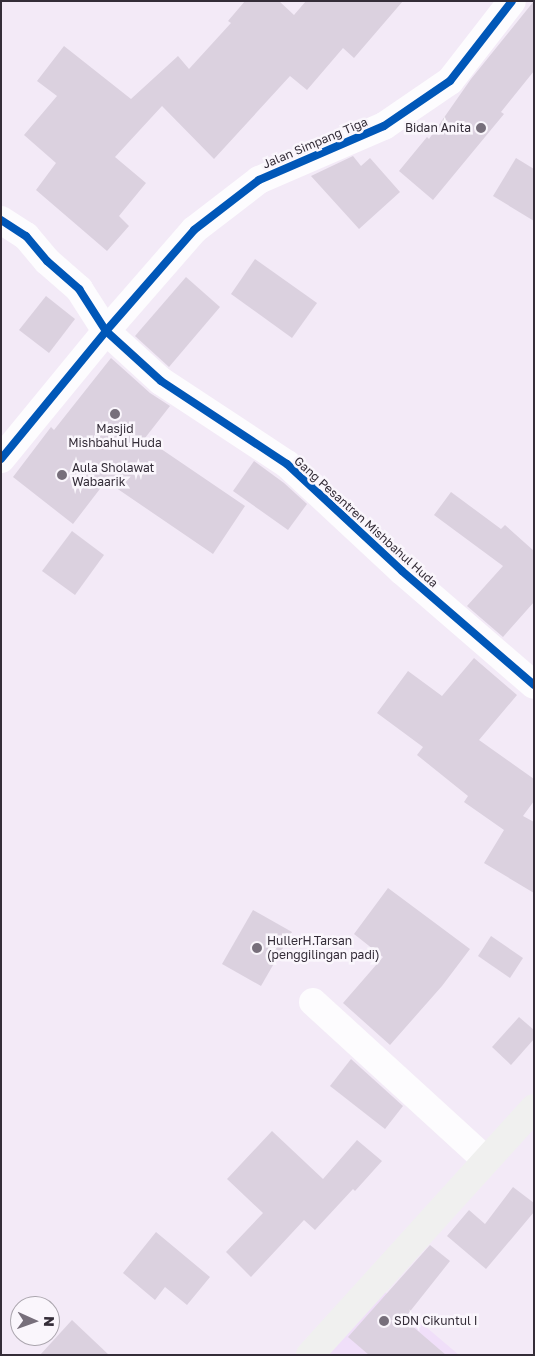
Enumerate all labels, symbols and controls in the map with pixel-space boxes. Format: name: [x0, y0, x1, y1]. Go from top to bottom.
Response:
street label: Jalan Simpang Tiga: [260, 114, 370, 172]
place label: Bidan Anita: [405, 121, 471, 135]
marker: Bidan Anita: [475, 122, 487, 134]
marker: Masjid Mishbahul Huda: [109, 408, 121, 420]
place label: Masjid Mishbahul Huda: [68, 422, 162, 450]
street label: Gang Pesantren Mishbahul Huda: [291, 454, 441, 590]
place label: Aula Sholawat Wabaarik: [72, 461, 154, 489]
marker: Aula Sholawat Wabaarik: [56, 469, 68, 481]
place label: HullerH.Tarsan (penggilingan padi): [267, 934, 380, 962]
marker: HullerH.Tarsan (penggilingan padi): [251, 942, 263, 954]
north arrow: [10, 1296, 60, 1346]
place label: SDN Cikuntul I: [394, 1314, 478, 1328]
marker: SDN Cikuntul I: [378, 1315, 390, 1327]
text: N: [41, 1316, 58, 1327]

